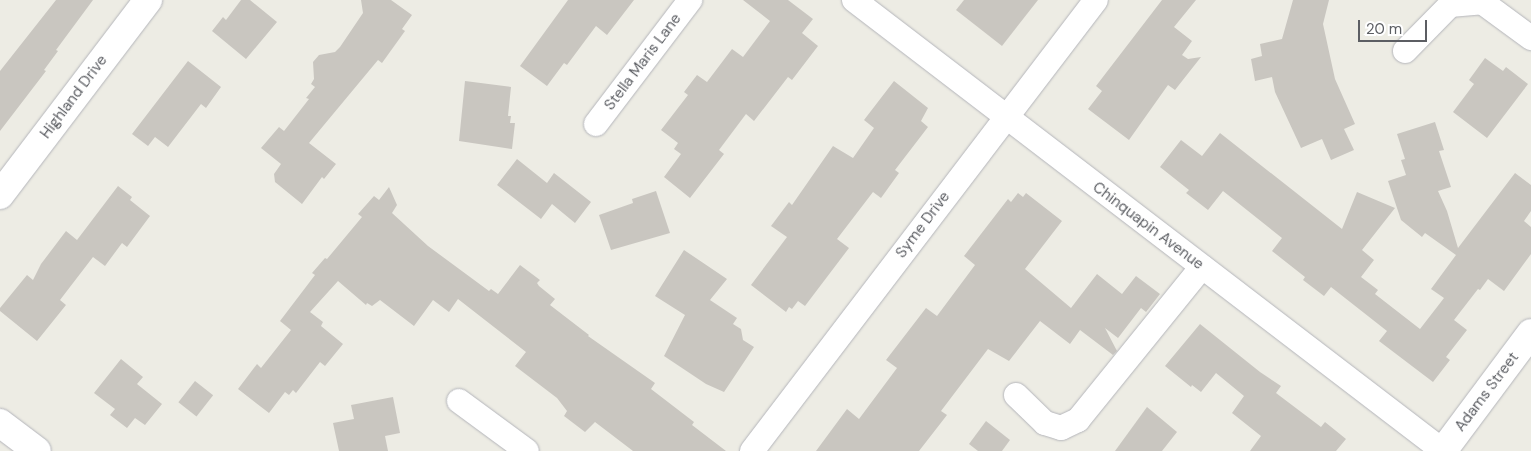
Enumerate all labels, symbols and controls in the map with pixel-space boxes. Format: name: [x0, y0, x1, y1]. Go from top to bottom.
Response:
street label: Stella Maris Lane: [601, 10, 685, 114]
scale bar: [1361, 10, 1430, 42]
text: 20 m: [1366, 19, 1402, 39]
street label: Highland Drive: [37, 52, 111, 142]
street label: Chinquapin Avenue: [1089, 178, 1207, 274]
street label: Syme Drive: [892, 188, 954, 262]
street label: Adams Street: [1451, 349, 1523, 435]

